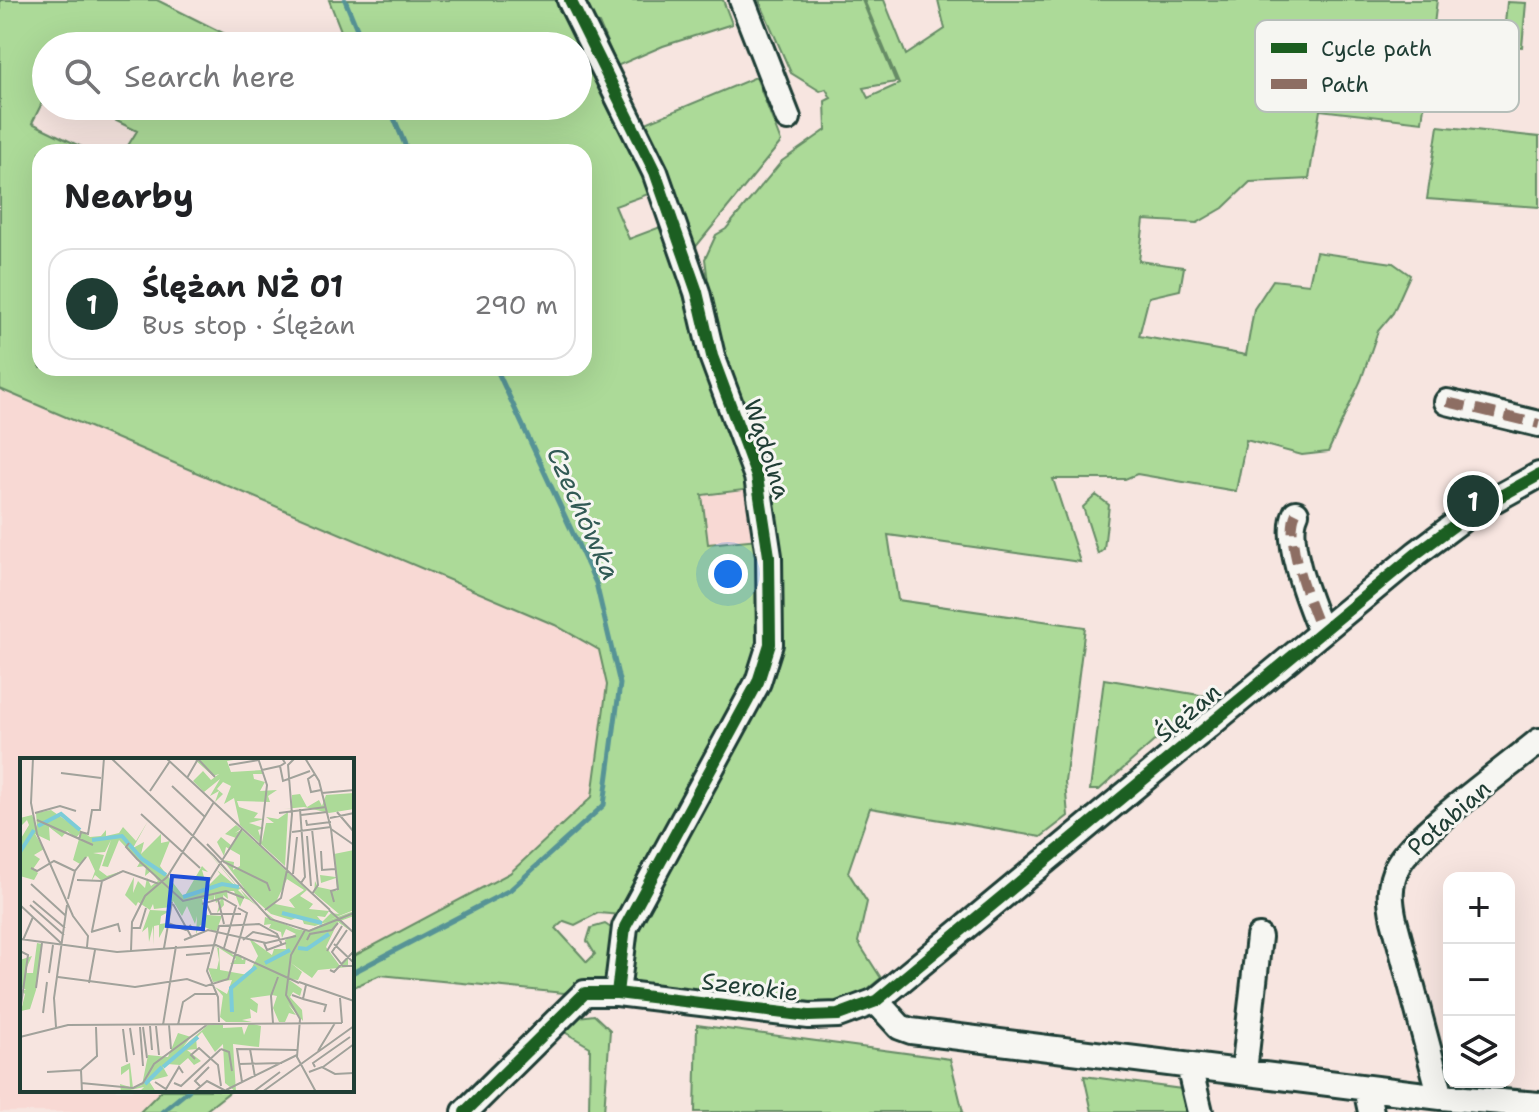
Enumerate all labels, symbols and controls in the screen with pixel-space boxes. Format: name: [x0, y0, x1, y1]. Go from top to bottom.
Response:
legend: [1255, 20, 1519, 112]
search box: [32, 32, 592, 120]
text: Cycle path: [1321, 34, 1432, 63]
icon: search: [60, 54, 104, 98]
text: Search here: [124, 56, 295, 97]
text: Path: [1321, 70, 1369, 99]
text: Nearby: [64, 173, 194, 219]
text: Ślężan NŻ 01: [142, 266, 343, 307]
text: 1: [86, 287, 98, 322]
text: 290 m: [474, 287, 558, 322]
text: Bus stop · Ślężan: [142, 307, 355, 342]
street label: Wądolna: [736, 395, 798, 503]
water label: Czechówka: [539, 441, 629, 585]
pin: 1: [1447, 471, 1499, 531]
your location: [708, 554, 748, 594]
street label: Ślężan: [1148, 676, 1228, 750]
inset map: [20, 758, 354, 1092]
street label: Połabian: [1400, 773, 1498, 863]
map controls: [1443, 872, 1515, 1088]
button: +: [1443, 872, 1515, 944]
button: −: [1443, 944, 1515, 1016]
street label: Szerokie: [700, 965, 800, 1009]
button: layers: [1443, 1016, 1515, 1088]

